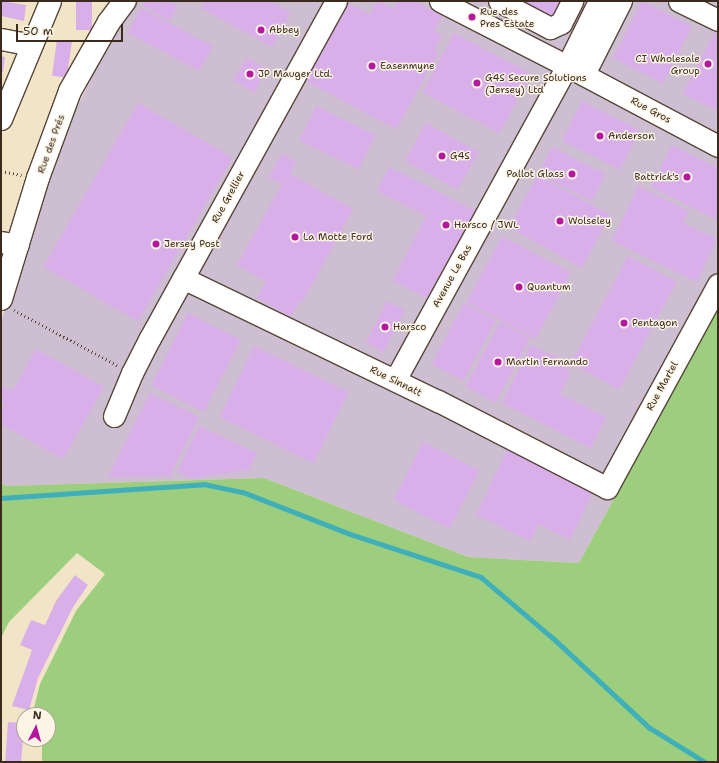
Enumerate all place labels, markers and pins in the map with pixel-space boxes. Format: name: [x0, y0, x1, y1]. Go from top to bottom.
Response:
place label: Rue des Pres Estate: [480, 5, 534, 28]
marker: Rue des Pres Estate: [467, 12, 477, 22]
place label: Abbey: [269, 24, 299, 36]
marker: Abbey: [256, 25, 266, 35]
place label: CI Wholesale Group: [635, 52, 700, 76]
marker: CI Wholesale Group: [703, 59, 713, 69]
place label: Easenmyne: [380, 60, 435, 72]
marker: Easenmyne: [367, 61, 377, 71]
place label: JP Mauger Ltd.: [258, 68, 332, 80]
marker: JP Mauger Ltd.: [245, 69, 255, 79]
place label: G4S Secure Solutions (Jersey) Ltd: [485, 71, 587, 94]
marker: G4S Secure Solutions (Jersey) Ltd: [472, 78, 482, 88]
place label: Anderson: [608, 130, 654, 142]
marker: Anderson: [595, 131, 605, 141]
place label: G4S: [450, 150, 470, 162]
marker: G4S: [437, 151, 447, 161]
place label: Pallot Glass: [506, 168, 564, 180]
marker: Pallot Glass: [567, 169, 577, 179]
place label: Battrick's: [635, 171, 679, 183]
marker: Battrick's: [682, 172, 692, 182]
place label: Wolseley: [568, 215, 611, 227]
marker: Wolseley: [555, 216, 565, 226]
place label: Harsco / JWL: [454, 219, 519, 231]
marker: Harsco / JWL: [441, 220, 451, 230]
place label: La Motte Ford: [303, 231, 373, 243]
marker: La Motte Ford: [290, 232, 300, 242]
place label: Jersey Post: [164, 238, 220, 250]
marker: Jersey Post: [151, 239, 161, 249]
place label: Quantum: [527, 281, 571, 293]
marker: Quantum: [514, 282, 524, 292]
place label: Pentagon: [632, 317, 677, 329]
marker: Pentagon: [619, 318, 629, 328]
place label: Harsco: [393, 321, 426, 333]
marker: Harsco: [380, 322, 390, 332]
place label: Martin Fernando: [506, 356, 588, 368]
marker: Martin Fernando: [493, 357, 503, 367]

